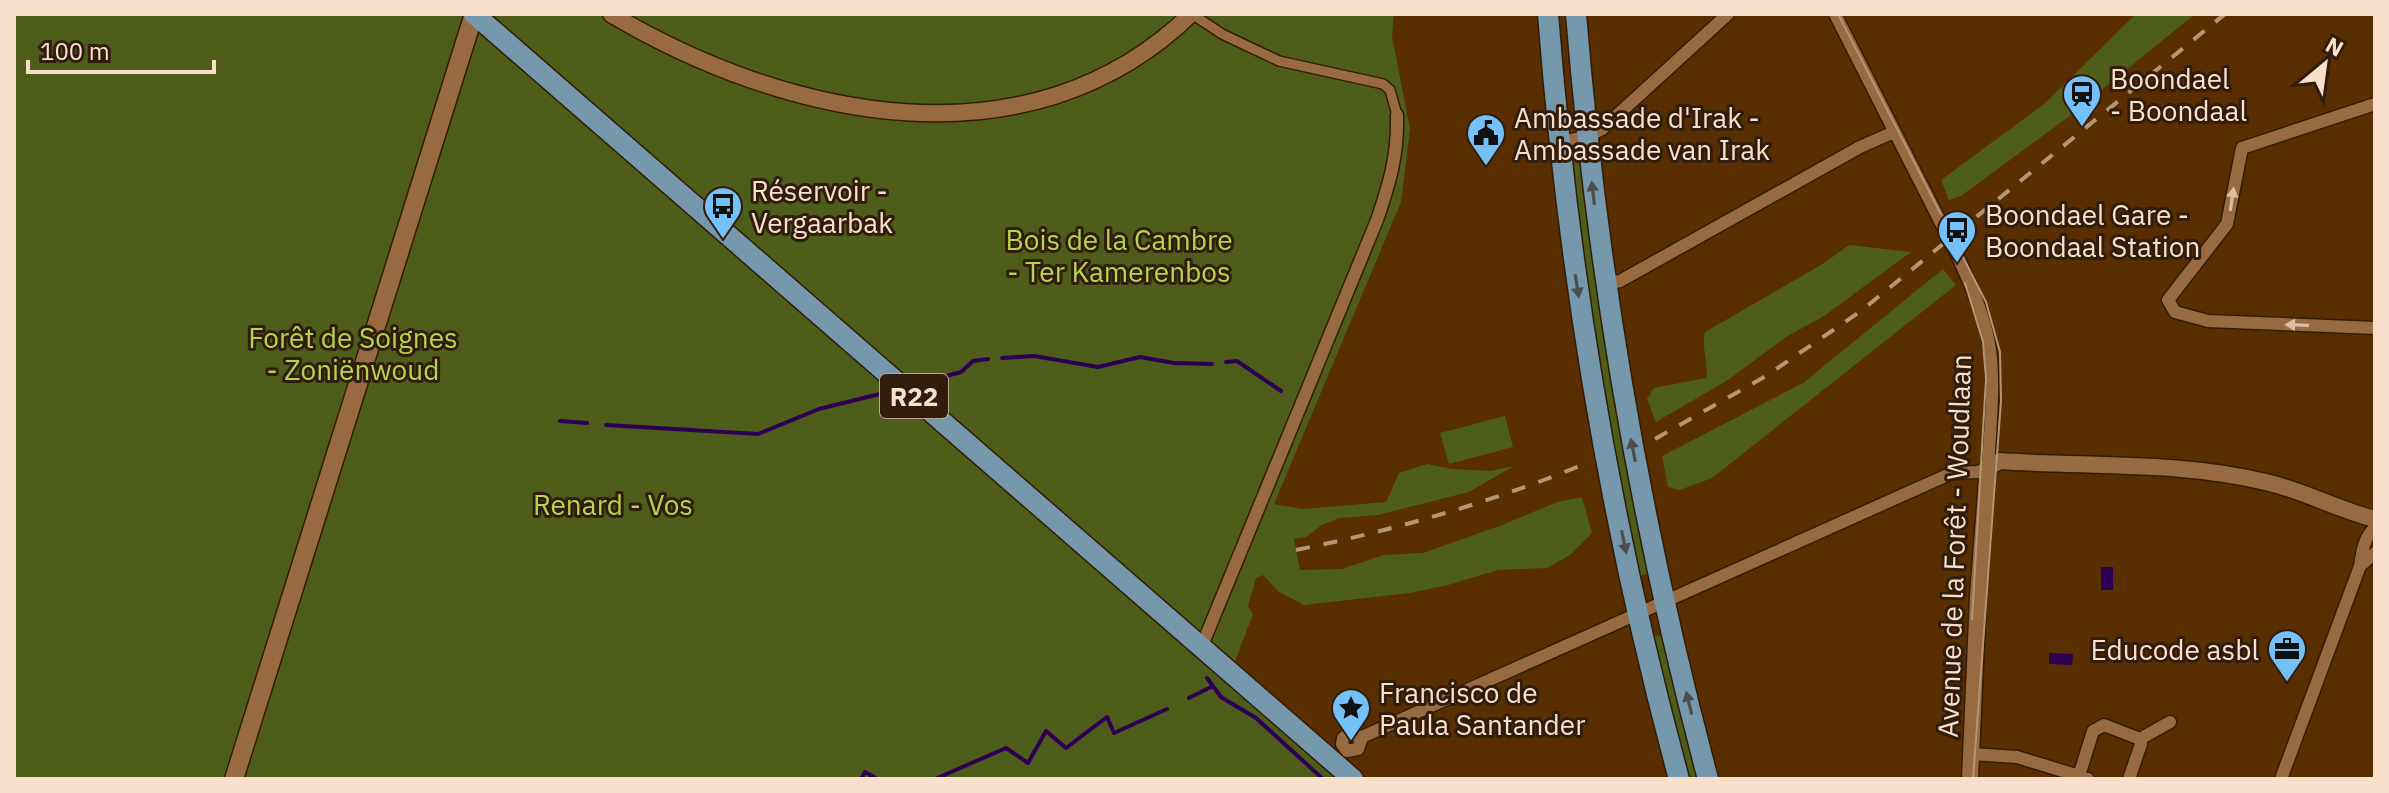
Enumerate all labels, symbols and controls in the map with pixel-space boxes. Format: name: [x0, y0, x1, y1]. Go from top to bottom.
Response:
scale bar: [28, 24, 214, 74]
north arrow: [2285, 24, 2365, 104]
text: N: [2321, 30, 2349, 63]
text: 100 m: [40, 35, 110, 67]
place label: Boondael - Boondaal: [2110, 60, 2247, 129]
station icon: Boondael - Boondaal: [2061, 73, 2103, 128]
place label: Ambassade d'Irak - Ambassade van Irak: [1514, 99, 1770, 168]
public building icon: Ambassade d'Irak - Ambassade van Irak: [1465, 112, 1507, 167]
place label: Réservoir - Vergaarbak: [751, 172, 893, 241]
one-way arrow: [1586, 180, 1599, 205]
bus stop icon: Réservoir - Vergaarbak: [702, 185, 744, 240]
one-way arrow: [2226, 186, 2239, 211]
place label: Boondael Gare - Boondaal Station: [1985, 196, 2200, 265]
bus stop icon: Boondael Gare - Boondaal Station: [1936, 209, 1978, 264]
park label: Bois de la Cambre - Ter Kamerenbos: [1005, 221, 1233, 290]
one-way arrow: [1571, 274, 1584, 299]
one-way arrow: [2284, 318, 2309, 331]
park label: Forêt de Soignes - Zoniënwoud: [248, 319, 458, 388]
street label: Avenue de la Forêt - Woudlaan: [1929, 354, 1979, 738]
road number: R22: [880, 374, 948, 418]
one-way arrow: [1626, 437, 1638, 462]
park label: Renard - Vos: [533, 486, 693, 523]
one-way arrow: [1618, 530, 1630, 555]
office icon: Educode asbl: [2266, 628, 2308, 683]
place label: Educode asbl: [2091, 631, 2259, 668]
place label: Francisco de Paula Santander: [1379, 674, 1585, 743]
place icon: Francisco de Paula Santander: [1330, 687, 1372, 742]
one-way arrow: [1682, 691, 1695, 716]

